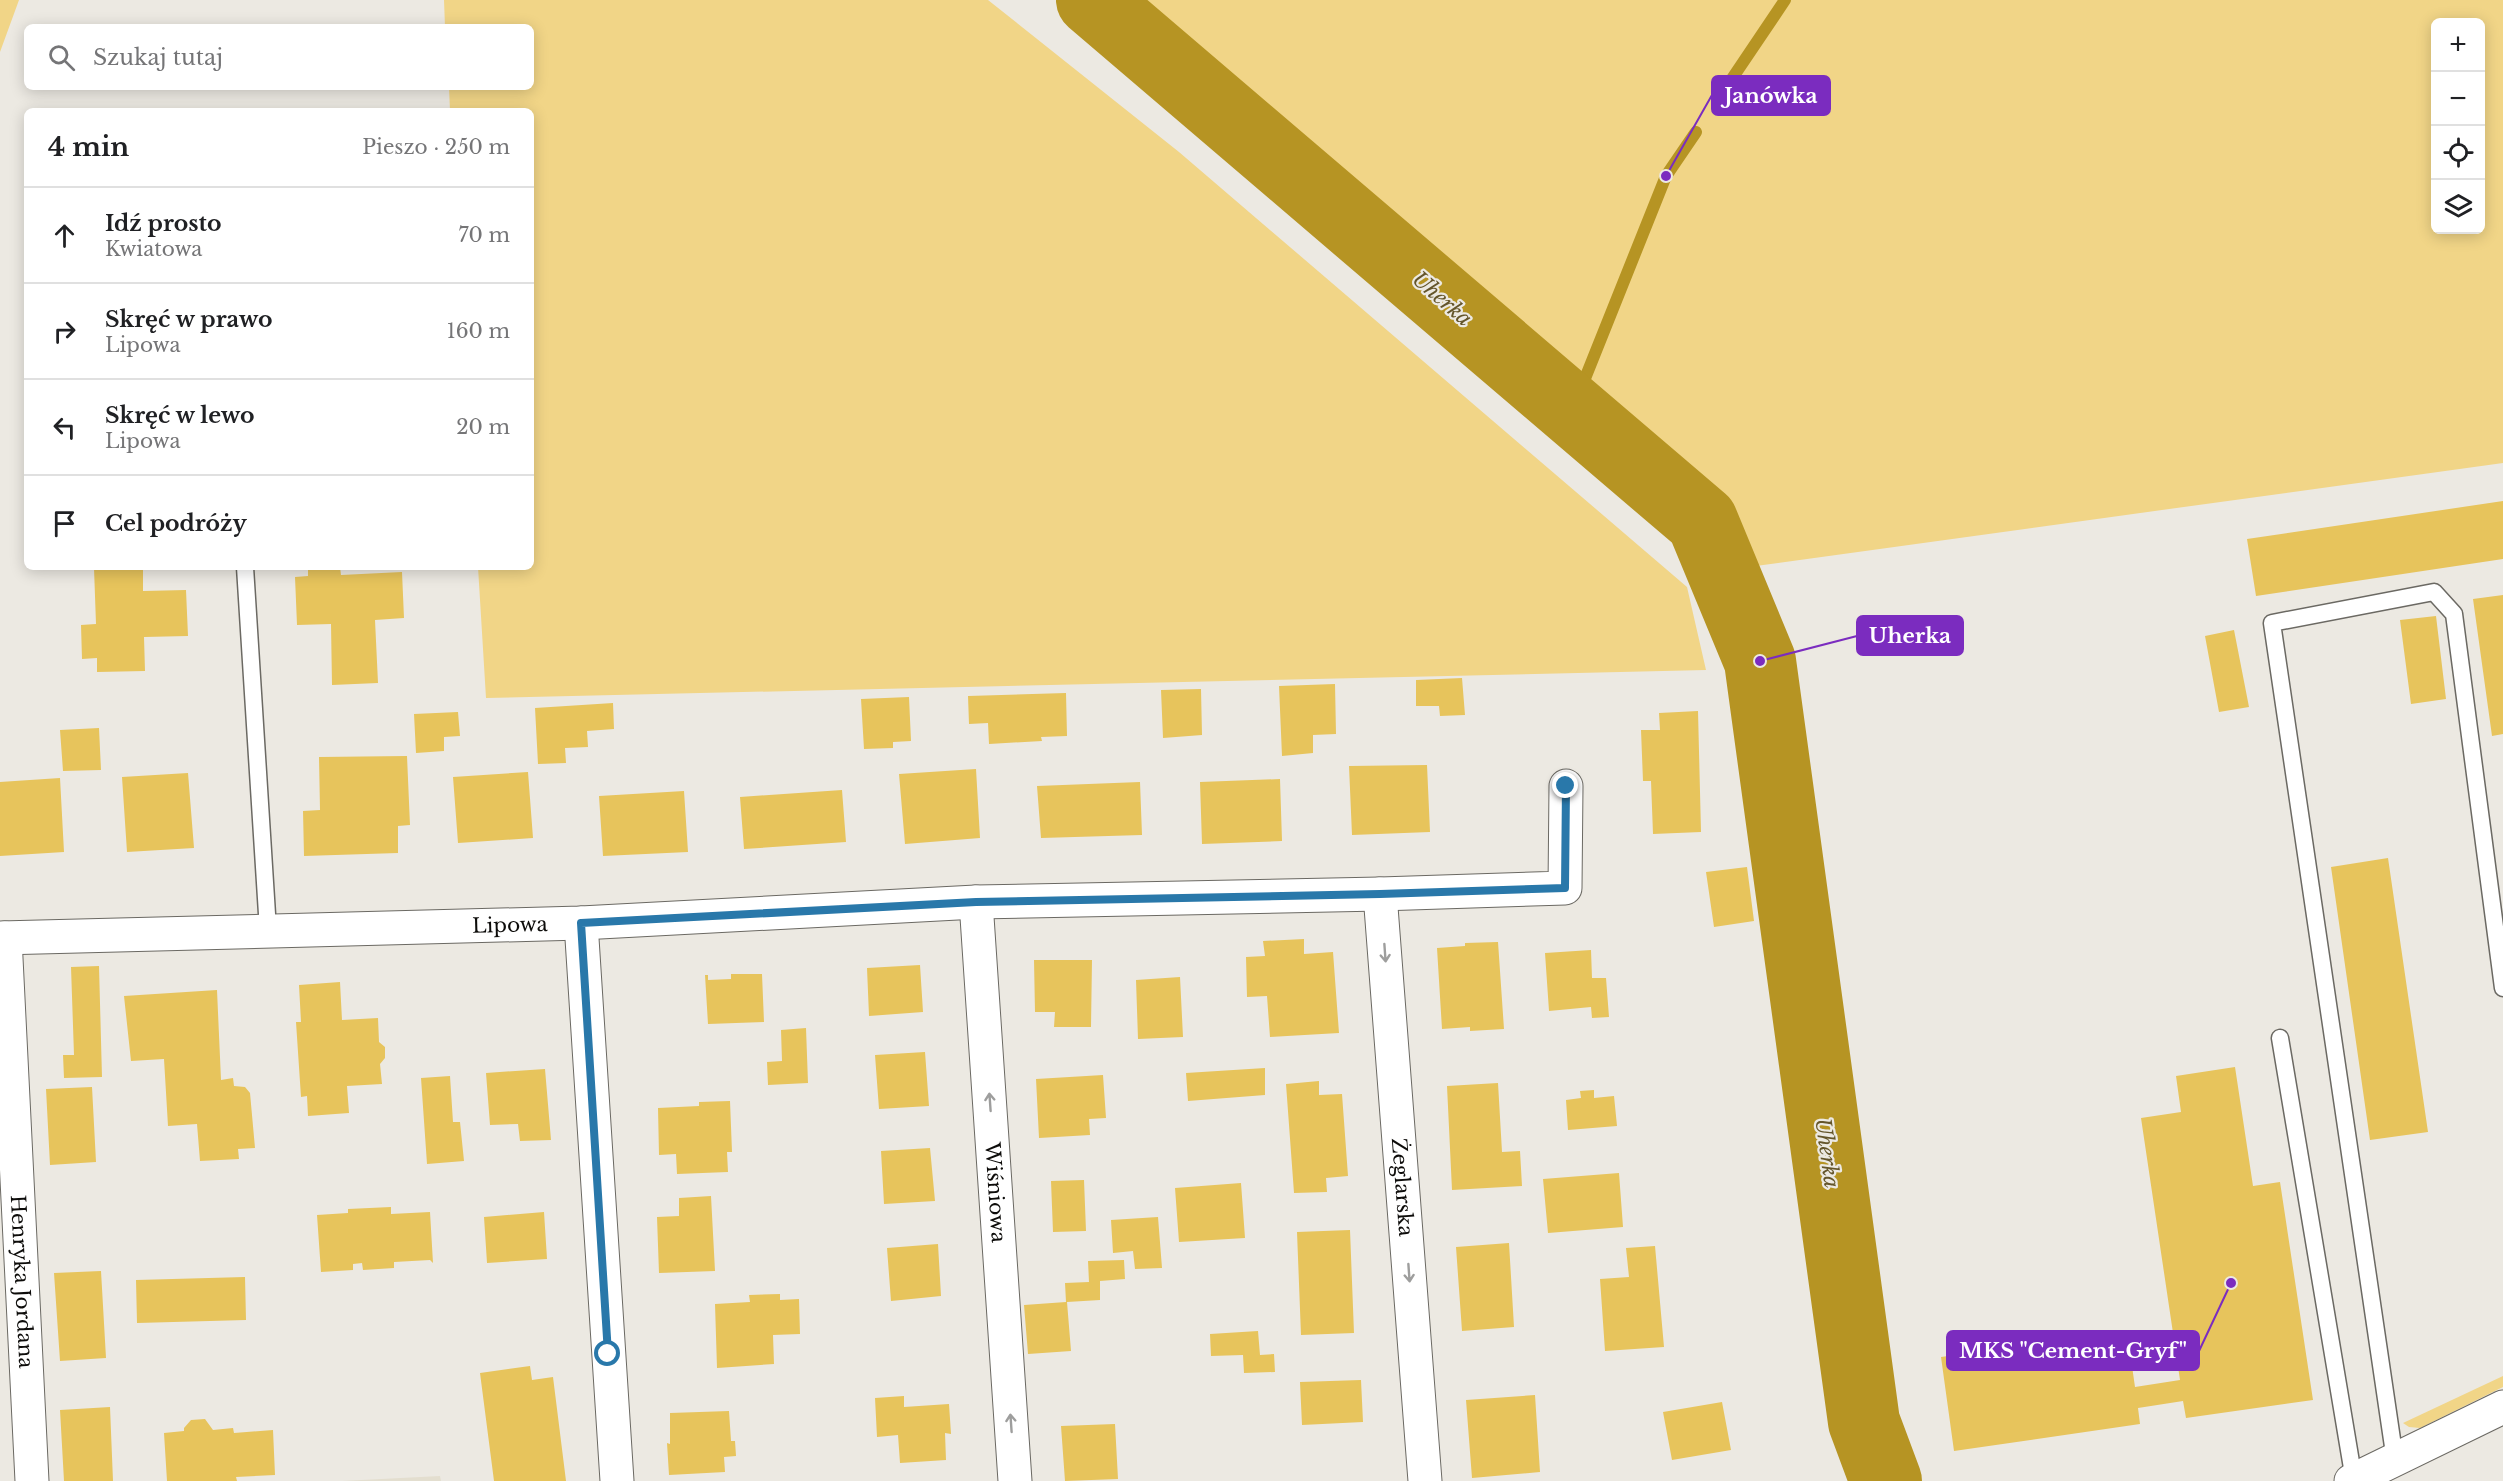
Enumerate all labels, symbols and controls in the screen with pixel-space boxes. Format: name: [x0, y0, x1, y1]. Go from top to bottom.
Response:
map controls: [2431, 18, 2485, 234]
button: +: [2431, 18, 2485, 72]
search box: [24, 24, 534, 90]
icon: search: [45, 41, 78, 74]
text: Szukaj tutaj: [93, 44, 223, 71]
button: −: [2431, 72, 2485, 126]
callout: Janówka: [1712, 76, 1830, 115]
text: Janówka: [1720, 83, 1818, 109]
button: locate: [2431, 126, 2485, 180]
text: 4 min: [48, 131, 129, 163]
text: Pieszo · 250 m: [362, 135, 510, 159]
button: layers: [2431, 180, 2485, 234]
text: Idź prosto: [105, 210, 221, 237]
icon: ahead: [48, 219, 81, 252]
text: 70 m: [458, 223, 510, 247]
text: Kwiatowa: [105, 237, 202, 261]
water label: Uherka: [1407, 266, 1477, 332]
text: Skręć w prawo: [105, 306, 272, 333]
icon: right: [48, 315, 81, 348]
text: 160 m: [447, 319, 510, 343]
text: Lipowa: [105, 333, 181, 357]
text: Skręć w lewo: [105, 402, 254, 429]
icon: left: [48, 411, 81, 444]
text: 20 m: [456, 415, 510, 439]
text: Lipowa: [105, 429, 181, 453]
icon: arrive: [48, 507, 81, 540]
text: Cel podróży: [105, 510, 247, 537]
callout: Uherka: [1857, 616, 1963, 655]
text: Uherka: [1869, 623, 1951, 649]
route end: [1552, 772, 1578, 798]
street label: Lipowa: [472, 912, 549, 938]
one-way arrow: [1380, 942, 1391, 962]
one-way arrow: [984, 1093, 995, 1113]
water label: Uherka: [1809, 1116, 1845, 1190]
street label: Żeglarska: [1387, 1137, 1418, 1238]
street label: Wiśniowa: [980, 1140, 1011, 1244]
street label: Henryka Jordana: [6, 1194, 38, 1370]
one-way arrow: [1404, 1262, 1415, 1282]
callout: MKS "Cement-Gryf": [1947, 1331, 2199, 1370]
text: MKS "Cement-Gryf": [1959, 1338, 2187, 1364]
route start: [594, 1340, 620, 1366]
one-way arrow: [1006, 1413, 1017, 1433]

